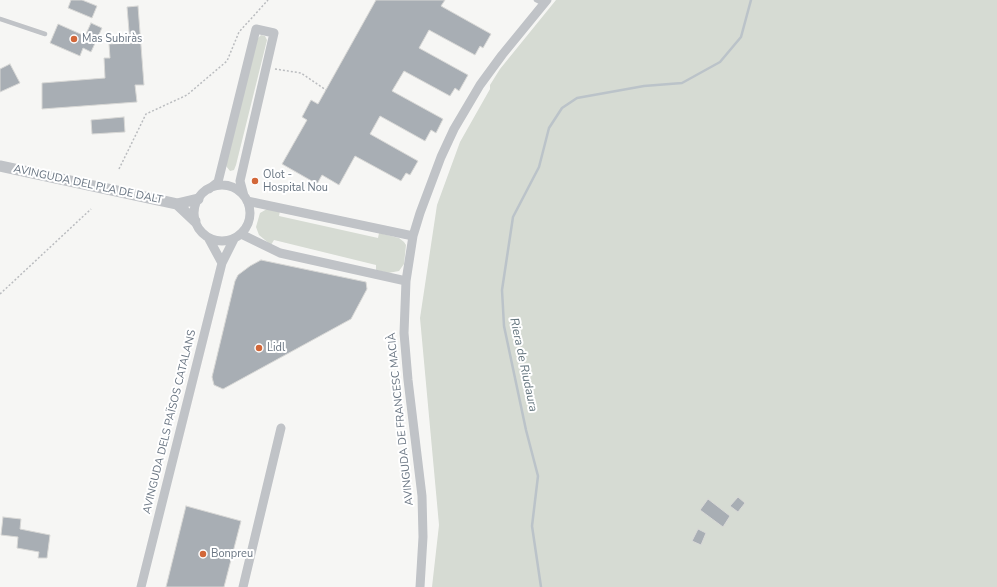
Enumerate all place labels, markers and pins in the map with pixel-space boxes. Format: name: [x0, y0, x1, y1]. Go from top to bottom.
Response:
place label: Mas Subiràs: [82, 32, 142, 46]
marker: Mas Subiràs: [69, 34, 79, 44]
place label: Olot - Hospital Nou: [263, 168, 328, 194]
marker: Olot - Hospital Nou: [250, 176, 260, 186]
place label: Lidl: [267, 341, 285, 355]
marker: Lidl: [254, 343, 264, 353]
place label: Bonpreu: [211, 547, 253, 561]
marker: Bonpreu: [198, 549, 208, 559]

